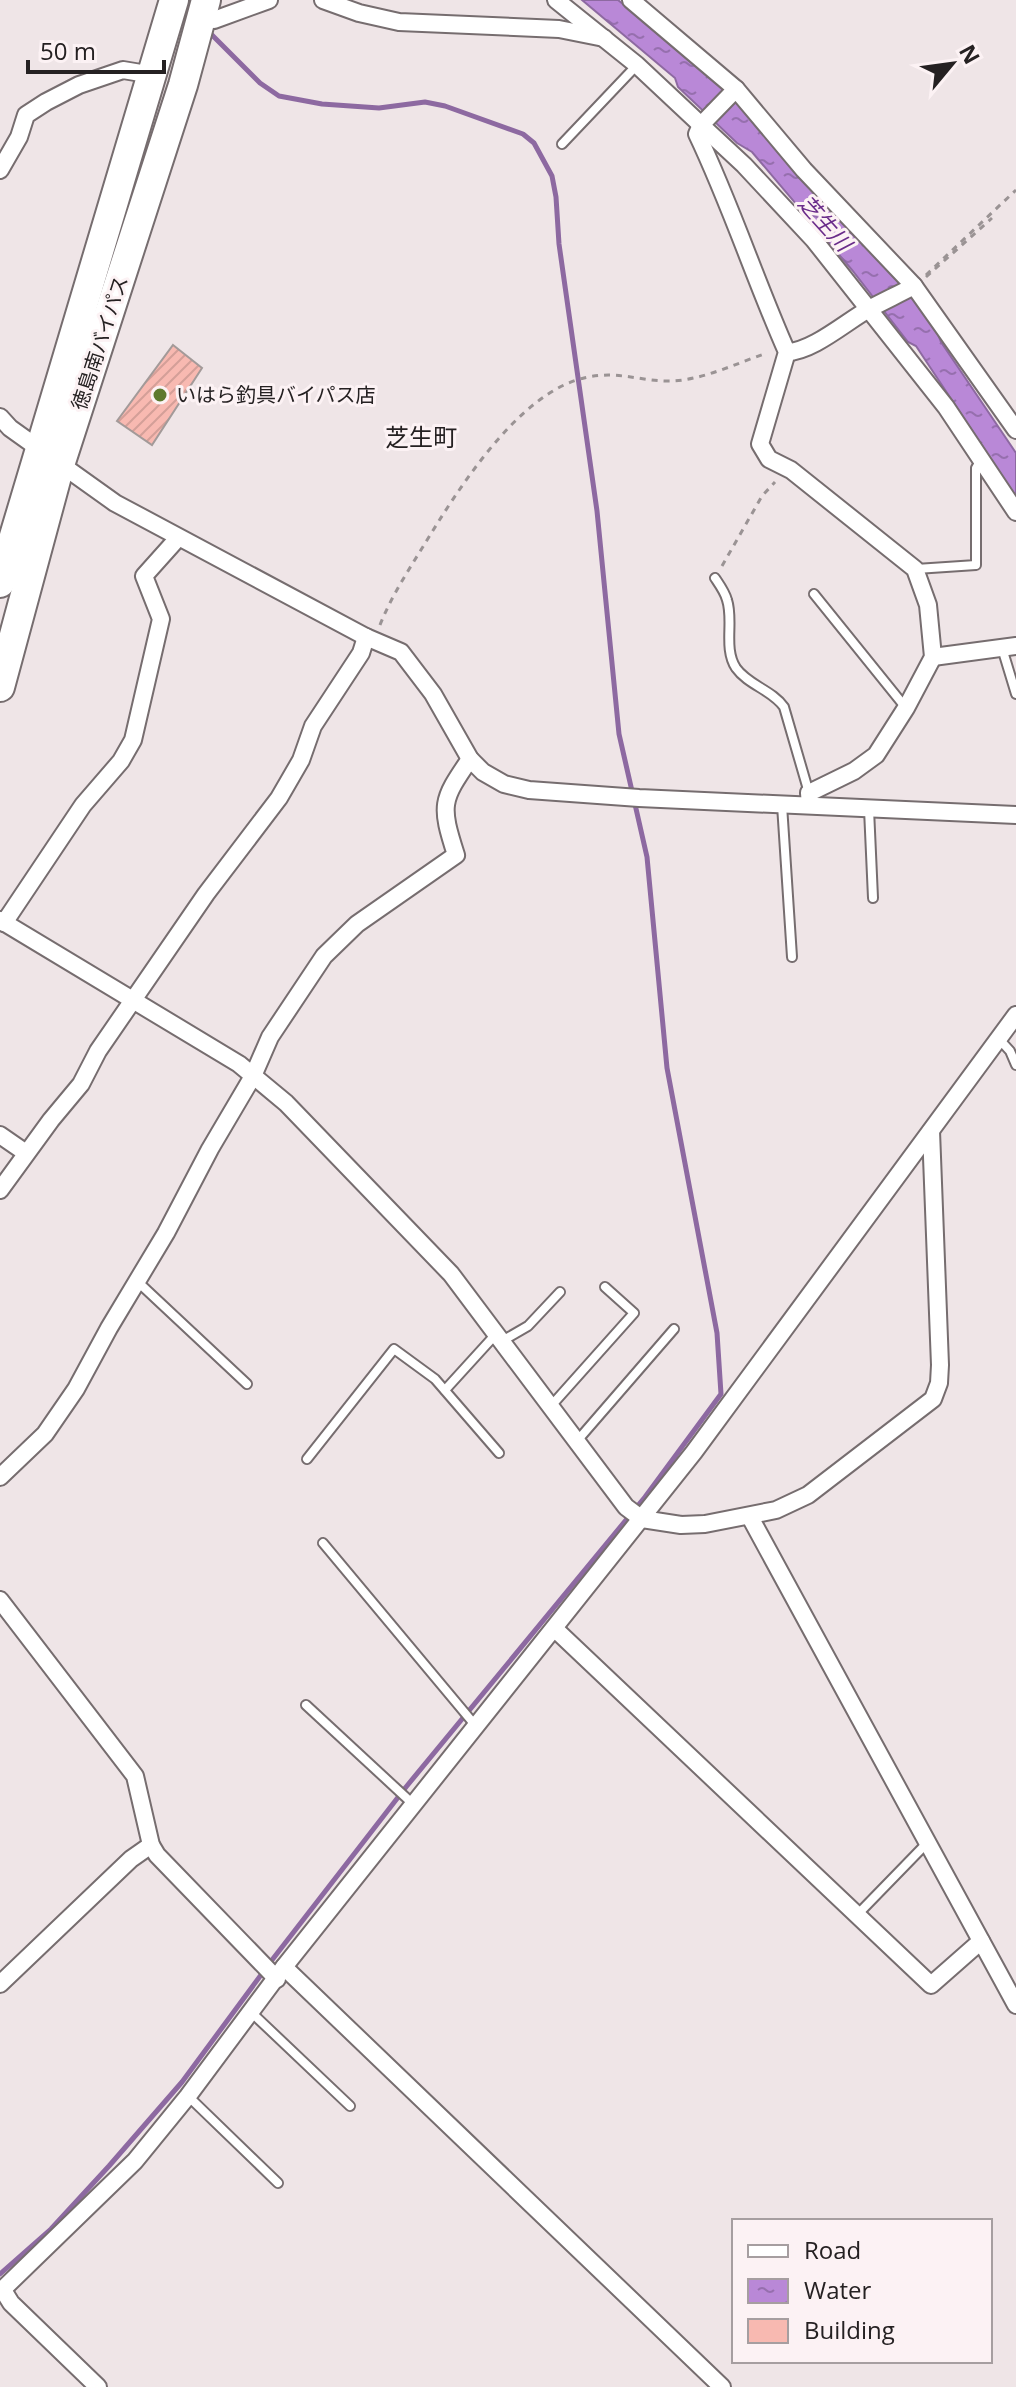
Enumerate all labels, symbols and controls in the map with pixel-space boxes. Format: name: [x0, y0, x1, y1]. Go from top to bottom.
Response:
scale bar: [28, 24, 164, 74]
north arrow: [912, 24, 992, 104]
text: 50 m: [40, 34, 96, 67]
text: N: [953, 39, 988, 69]
water label: 芝生川: [793, 188, 860, 258]
street label: 徳島南バイパス: [65, 272, 134, 413]
place label: いはら釣具バイパス店: [176, 381, 376, 408]
marker: いはら釣具バイパス店: [151, 386, 169, 404]
district label: 芝生町: [385, 420, 457, 453]
legend: [732, 2219, 992, 2363]
text: Road: [804, 2233, 861, 2266]
text: Water: [804, 2273, 872, 2306]
text: Building: [804, 2313, 895, 2346]

